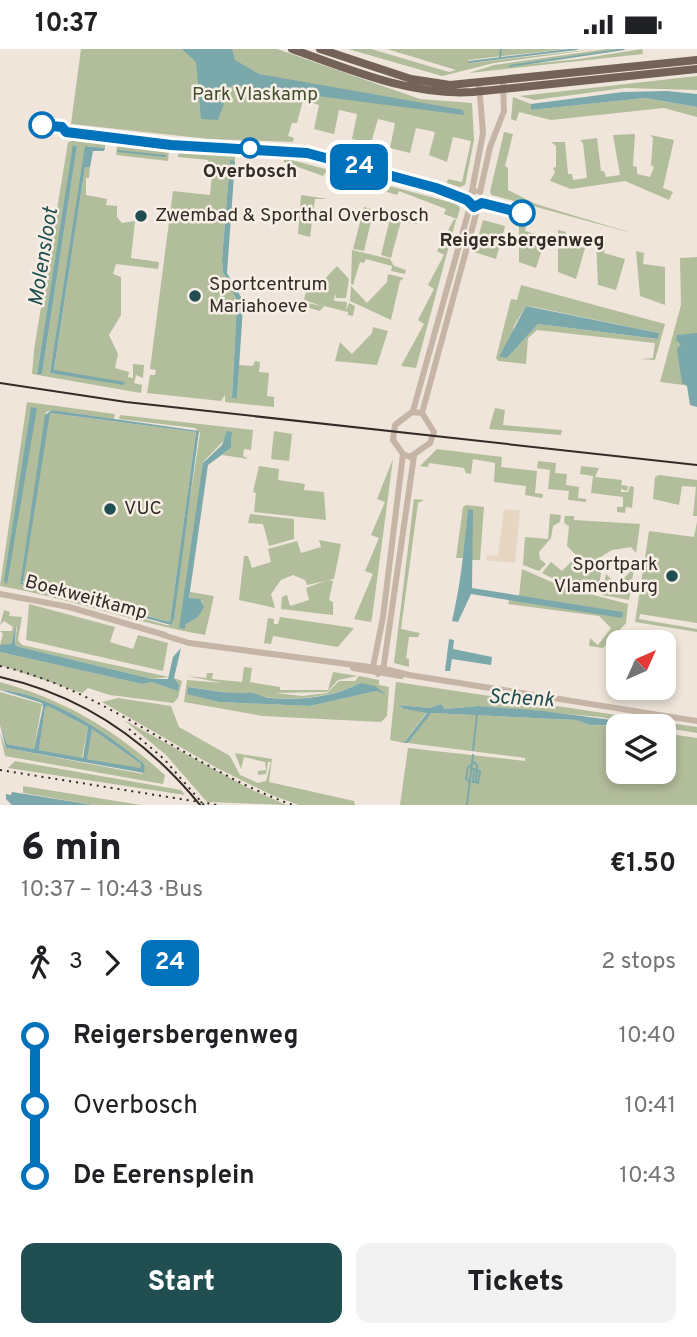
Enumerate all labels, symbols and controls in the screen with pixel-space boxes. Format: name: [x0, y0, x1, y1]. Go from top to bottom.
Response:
text: 10:37: [35, 8, 98, 41]
park label: Park Vlaskamp: [192, 83, 318, 107]
unlabelled marker: [29, 112, 55, 138]
marker: Overbosch: [240, 138, 260, 158]
line badge: 24: [328, 144, 390, 190]
text: 24: [344, 152, 374, 182]
place label: Overbosch: [203, 160, 297, 184]
marker: Reigersbergenweg: [509, 200, 535, 226]
water label: Molensloot: [23, 204, 65, 308]
place label: Zwembad & Sporthal Overbosch: [155, 204, 429, 228]
marker: Zwembad & Sporthal Overbosch: [133, 208, 149, 224]
place label: Reigersbergenweg: [440, 229, 604, 253]
place label: Sportcentrum Mariahoeve: [209, 273, 328, 319]
marker: Sportcentrum Mariahoeve: [187, 288, 203, 304]
place label: VUC: [124, 497, 162, 521]
marker: VUC: [102, 501, 118, 517]
place label: Sportpark Vlamenburg: [554, 553, 658, 599]
marker: Sportpark Vlamenburg: [664, 568, 680, 584]
street label: Boekweitkamp: [22, 570, 150, 626]
north arrow: [606, 630, 676, 700]
map controls: [606, 630, 676, 784]
water label: Schenk: [487, 684, 555, 714]
button: layers: [606, 714, 676, 784]
text: 6 min: [21, 825, 122, 874]
text: €1.50: [610, 848, 676, 881]
text: 10:37 – 10:43 · Bus: [21, 876, 203, 905]
icon: walk: [21, 944, 59, 982]
icon: forward: [93, 944, 131, 982]
text: 3: [69, 948, 83, 977]
text: 24: [155, 948, 185, 978]
text: 2 stops: [601, 948, 676, 977]
text: Reigersbergenweg: [73, 1020, 298, 1053]
text: 10:40: [618, 1022, 676, 1051]
text: Overbosch: [73, 1090, 198, 1123]
text: 10:41: [625, 1092, 676, 1121]
text: De Eerensplein: [73, 1160, 255, 1193]
text: 10:43: [619, 1162, 676, 1191]
button: Start: [21, 1243, 342, 1323]
button: Tickets: [356, 1243, 676, 1323]

